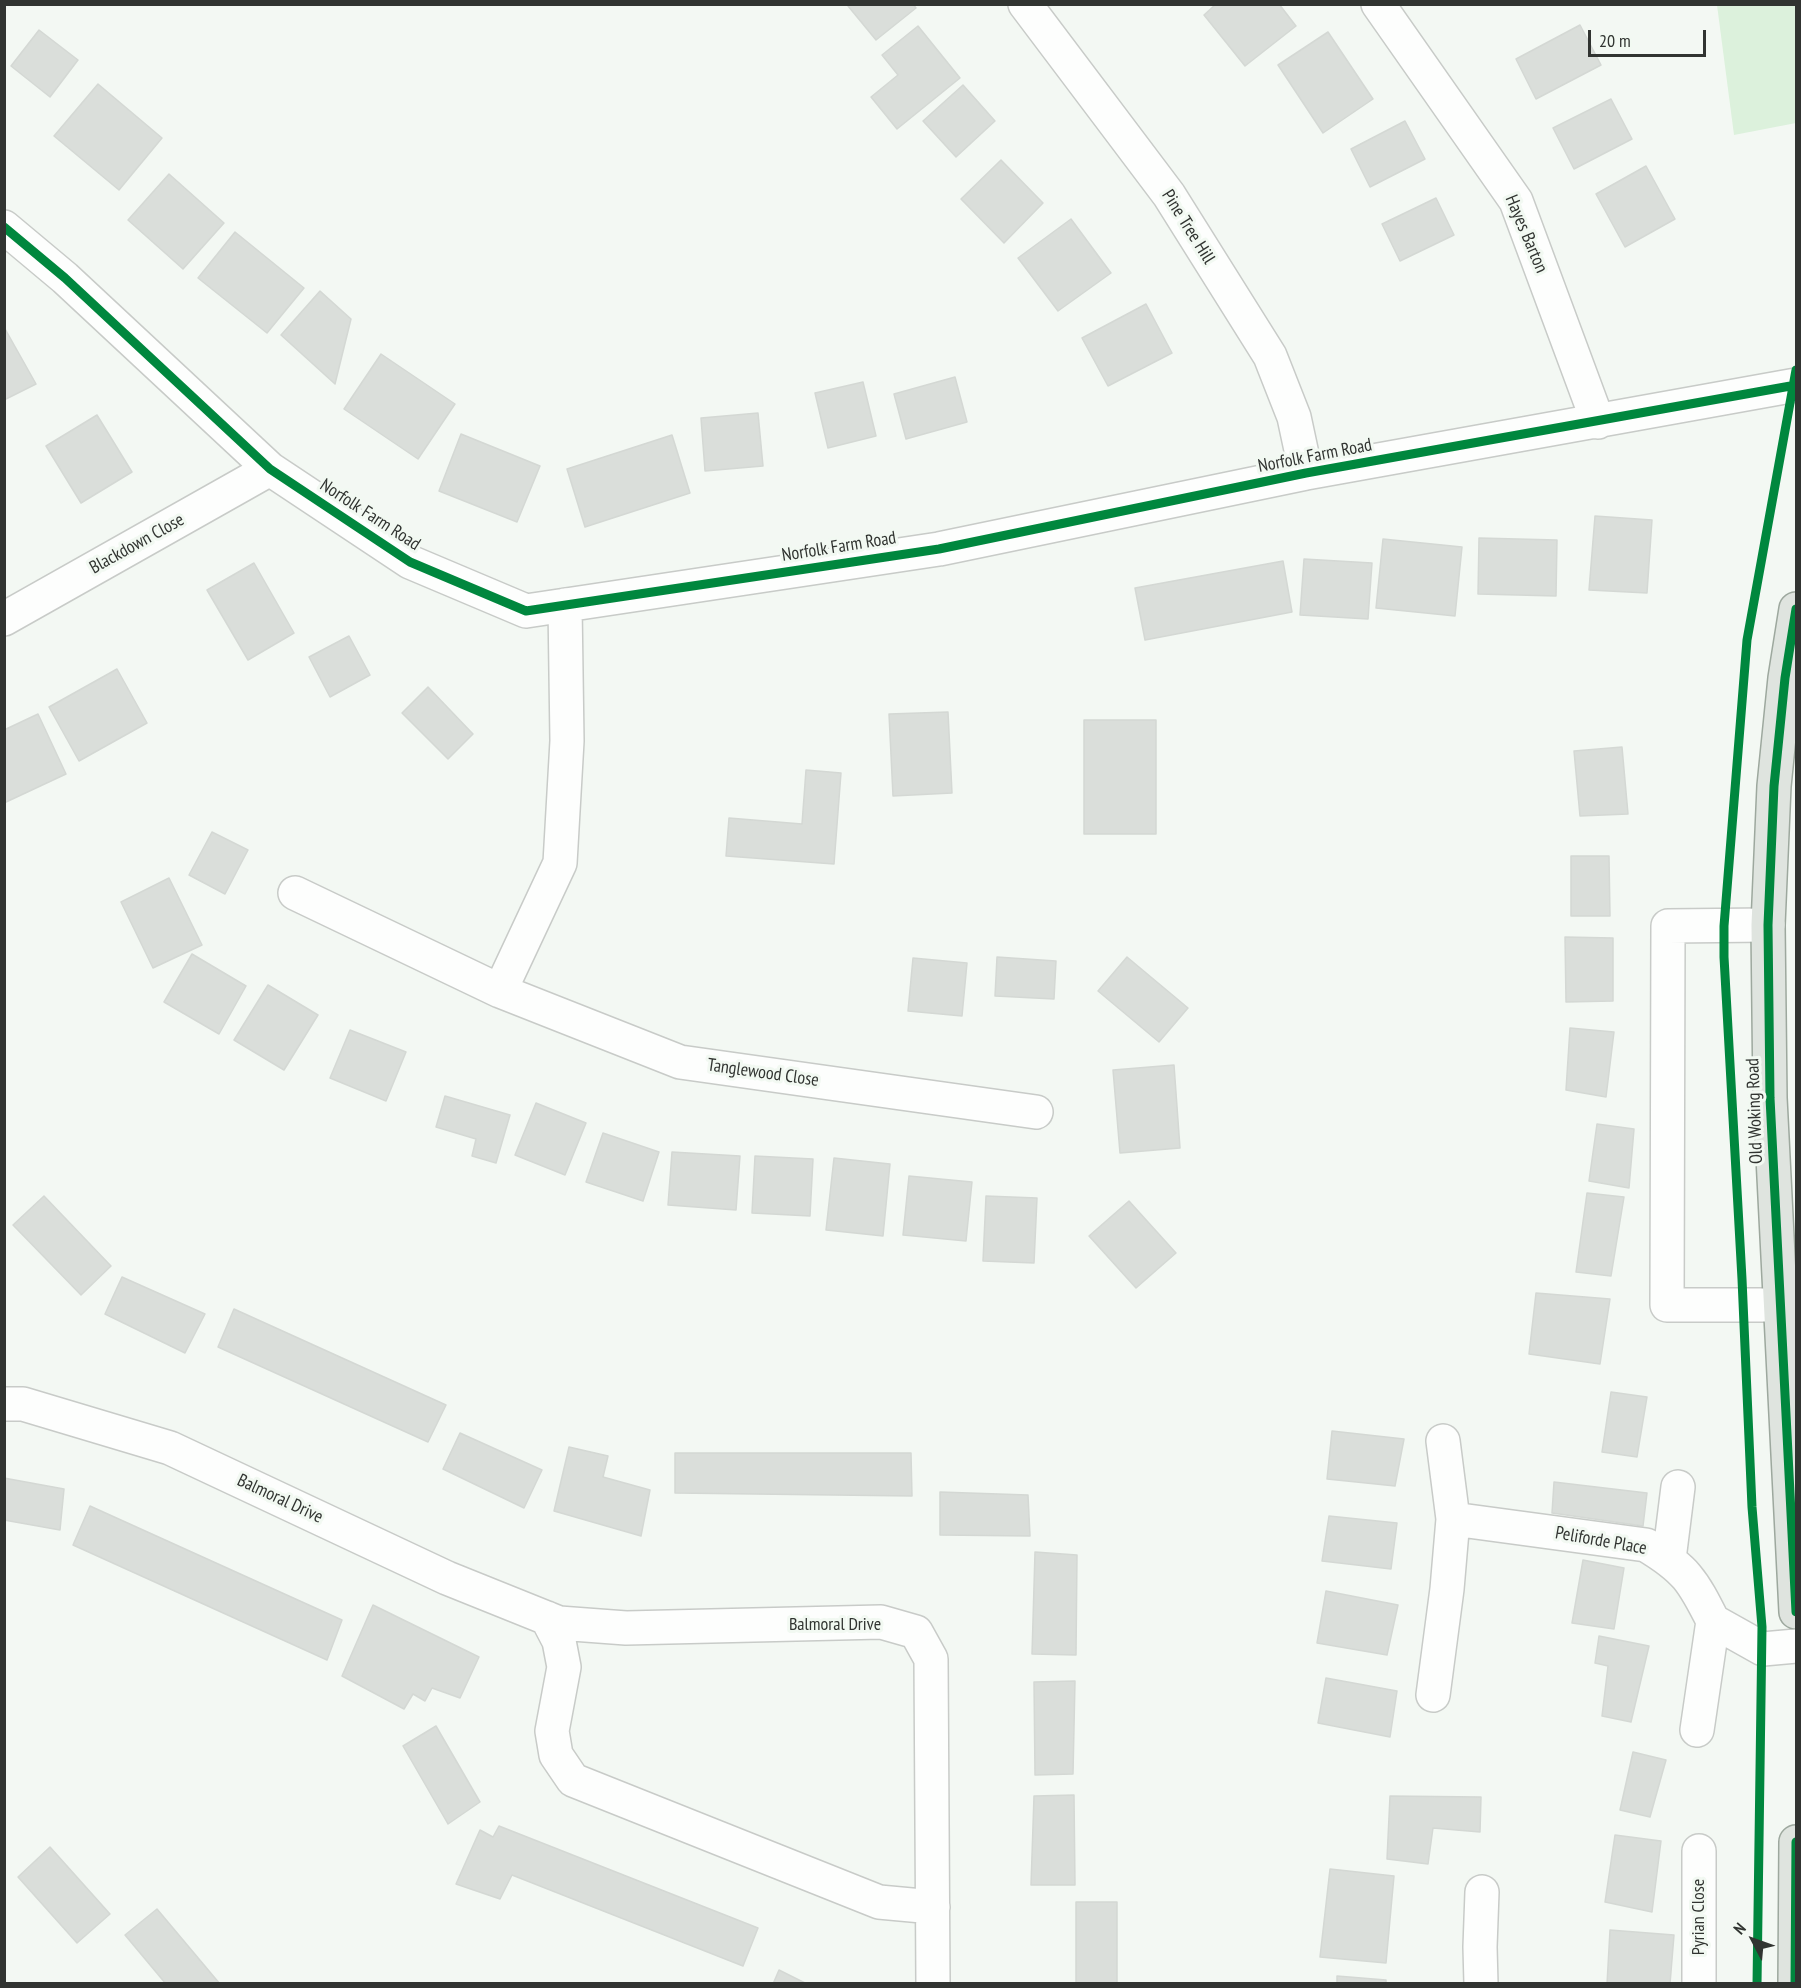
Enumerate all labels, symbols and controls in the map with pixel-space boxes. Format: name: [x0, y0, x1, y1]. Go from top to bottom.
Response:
scale bar: [1591, 18, 1710, 56]
text: 20 m: [1599, 29, 1631, 52]
street label: Pine Tree Hill: [1157, 186, 1219, 268]
street label: Hayes Barton: [1500, 192, 1552, 276]
street label: Norfolk Farm Road: [1256, 434, 1374, 478]
street label: Norfolk Farm Road: [316, 475, 424, 555]
street label: Blackdown Close: [86, 509, 188, 579]
street label: Norfolk Farm Road: [780, 527, 898, 567]
street label: Tanglewood Close: [706, 1054, 820, 1092]
street label: Old Woking Road: [1742, 1058, 1768, 1164]
street label: Balmoral Drive: [234, 1470, 326, 1528]
street label: Peliforde Place: [1554, 1522, 1648, 1560]
street label: Balmoral Drive: [789, 1614, 881, 1636]
street label: Pyrian Close: [1688, 1879, 1710, 1955]
north arrow: [1723, 1910, 1783, 1970]
text: N: [1729, 1918, 1750, 1938]

